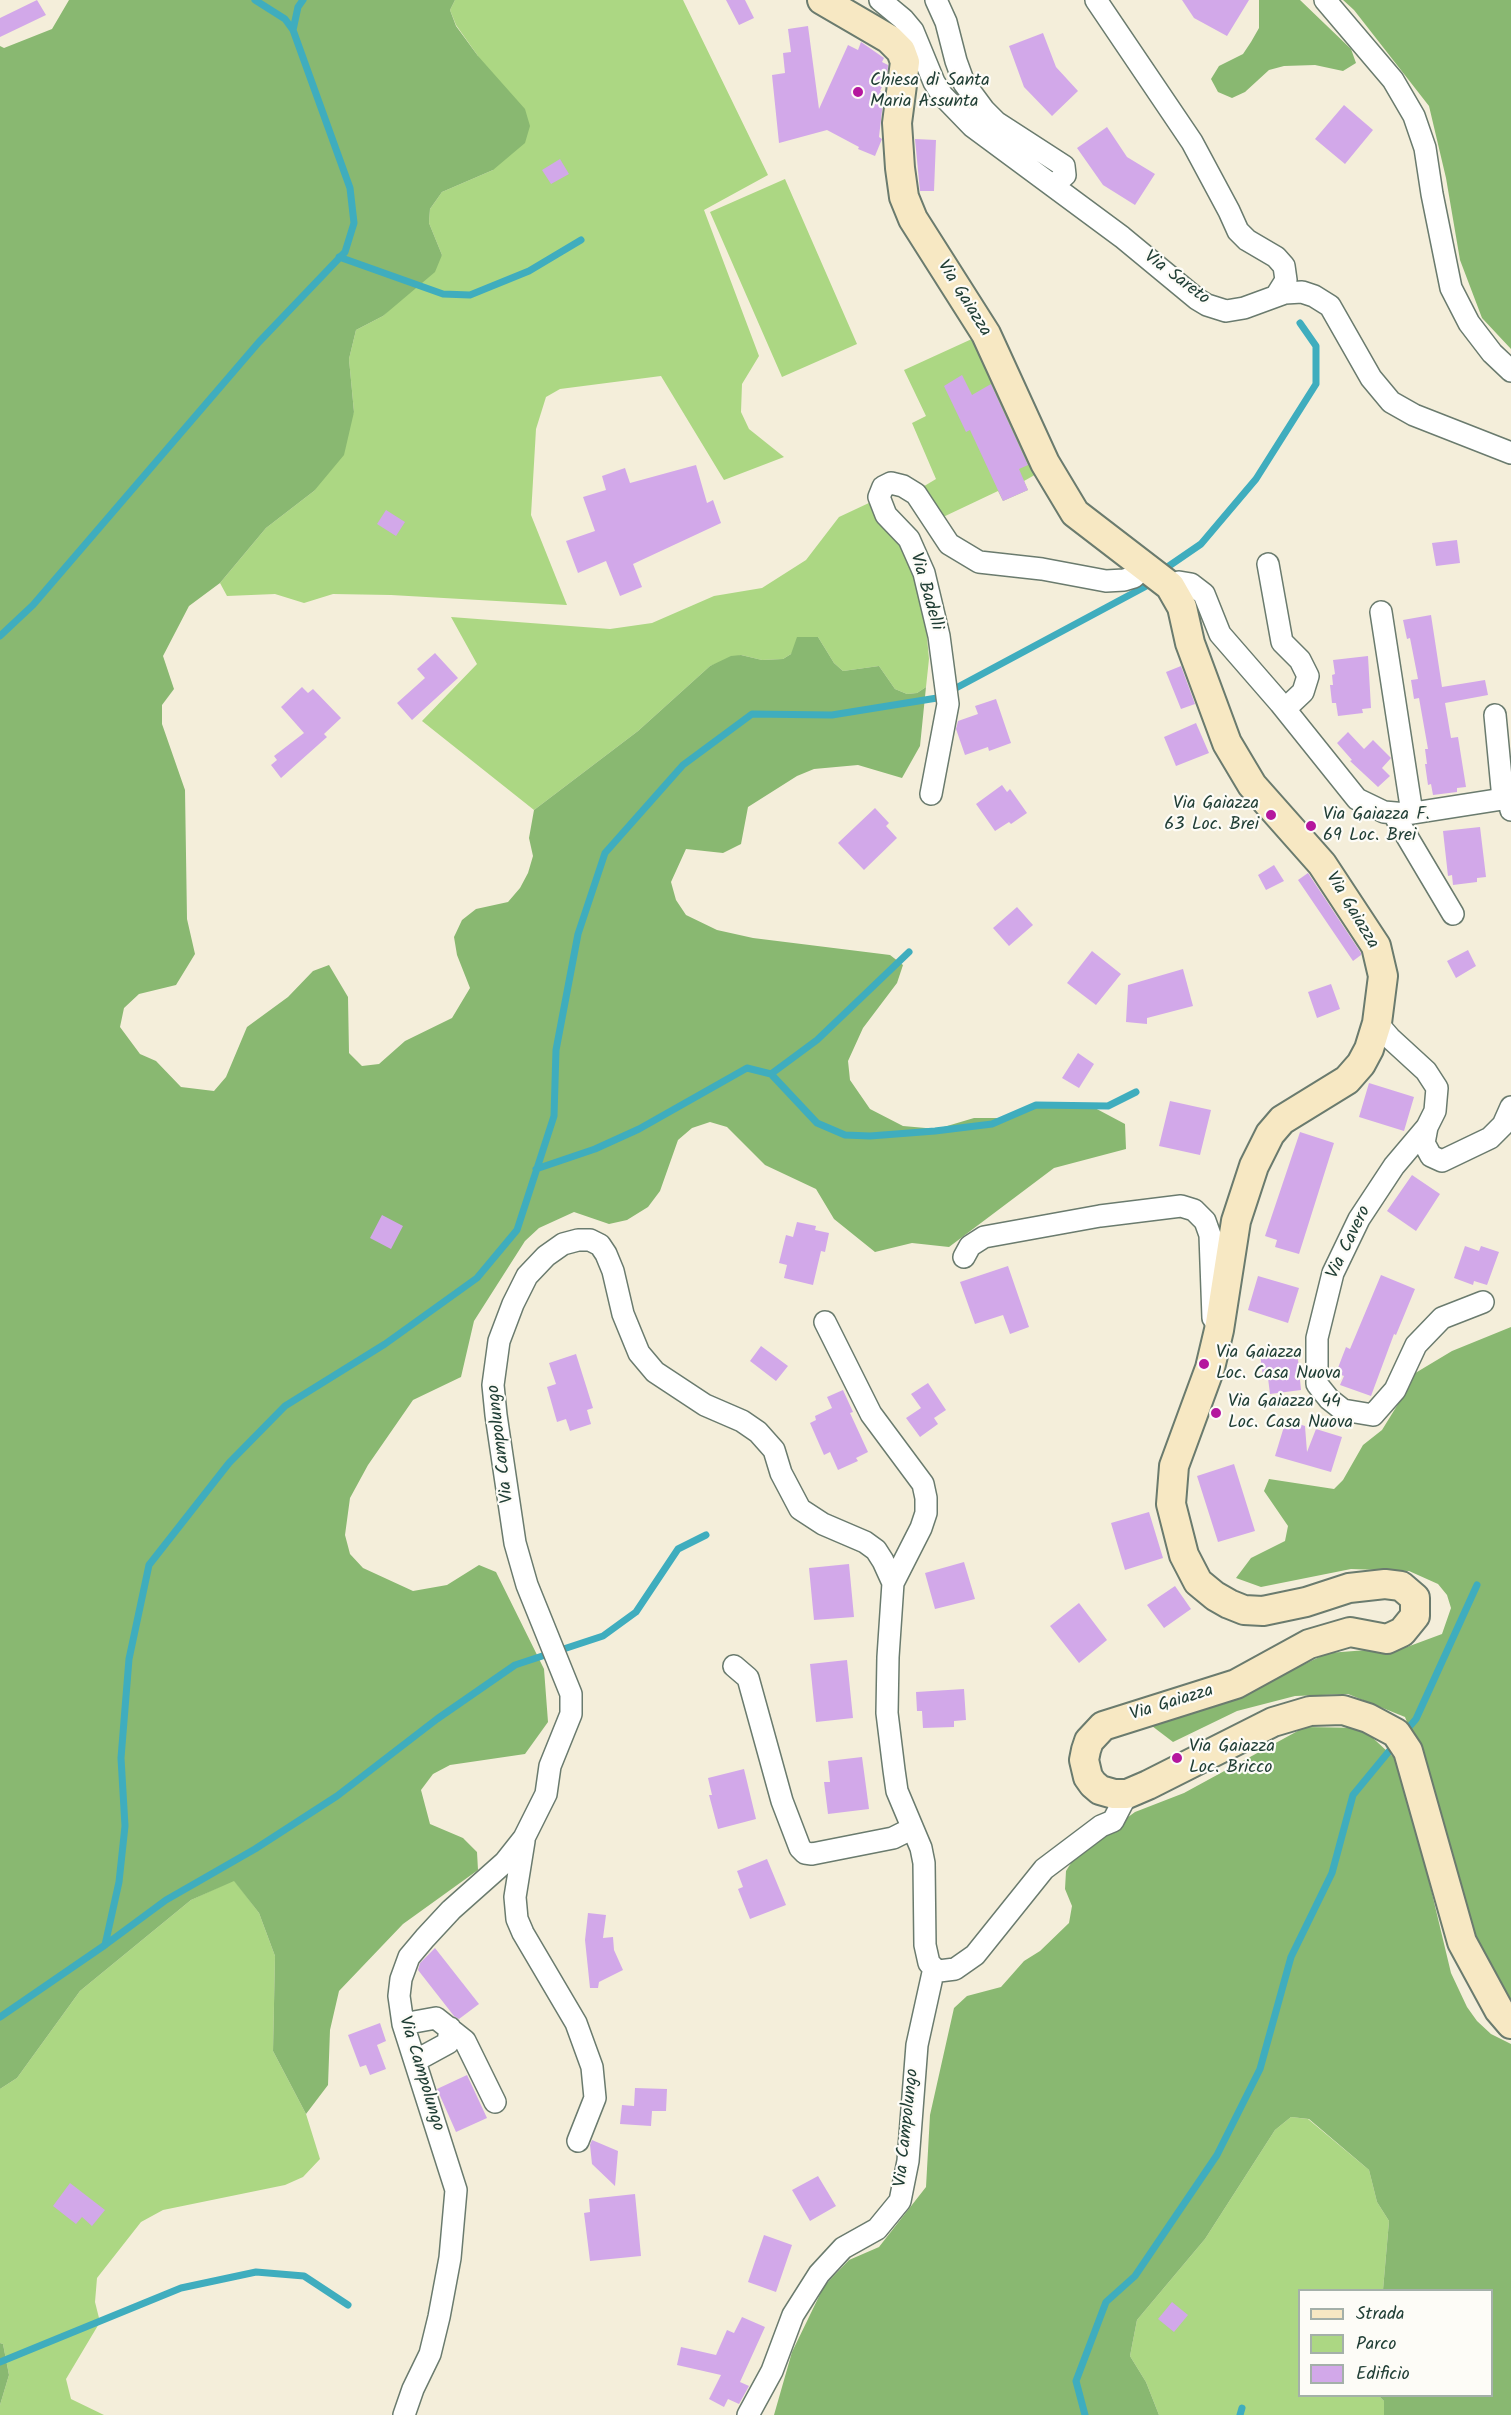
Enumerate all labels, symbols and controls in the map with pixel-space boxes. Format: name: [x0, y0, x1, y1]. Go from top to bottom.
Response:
place label: Chiesa di Santa Maria Assunta: [870, 71, 990, 113]
marker: Chiesa di Santa Maria Assunta: [851, 85, 865, 99]
street label: Via Sareto: [1139, 247, 1213, 311]
street label: Via Gaiazza: [931, 257, 995, 341]
street label: Via Badelli: [904, 551, 946, 633]
place label: Via Gaiazza 63 Loc. Brei: [1164, 794, 1259, 836]
place label: Via Gaiazza F. 69 Loc. Brei: [1323, 805, 1430, 848]
marker: Via Gaiazza 63 Loc. Brei: [1264, 808, 1278, 822]
marker: Via Gaiazza F. 69 Loc. Brei: [1304, 819, 1318, 833]
street label: Via Gaiazza: [1320, 869, 1382, 953]
street label: Via Cavero: [1323, 1203, 1377, 1283]
place label: Via Gaiazza Loc. Casa Nuova: [1216, 1343, 1341, 1386]
marker: Via Gaiazza Loc. Casa Nuova: [1197, 1357, 1211, 1371]
street label: Via Campolungo: [484, 1384, 520, 1504]
place label: Via Gaiazza 44 Loc. Casa Nuova: [1228, 1392, 1353, 1434]
marker: Via Gaiazza 44 Loc. Casa Nuova: [1209, 1406, 1223, 1420]
street label: Via Gaiazza: [1128, 1681, 1216, 1727]
place label: Via Gaiazza Loc. Bricco: [1189, 1737, 1275, 1780]
marker: Via Gaiazza Loc. Bricco: [1170, 1751, 1184, 1765]
street label: Via Campolungo: [392, 2014, 448, 2134]
street label: Via Campolungo: [891, 2068, 925, 2188]
legend: [1298, 2289, 1493, 2397]
text: Strada: [1356, 2300, 1404, 2329]
text: Parco: [1356, 2330, 1396, 2359]
text: Edificio: [1356, 2360, 1410, 2389]

